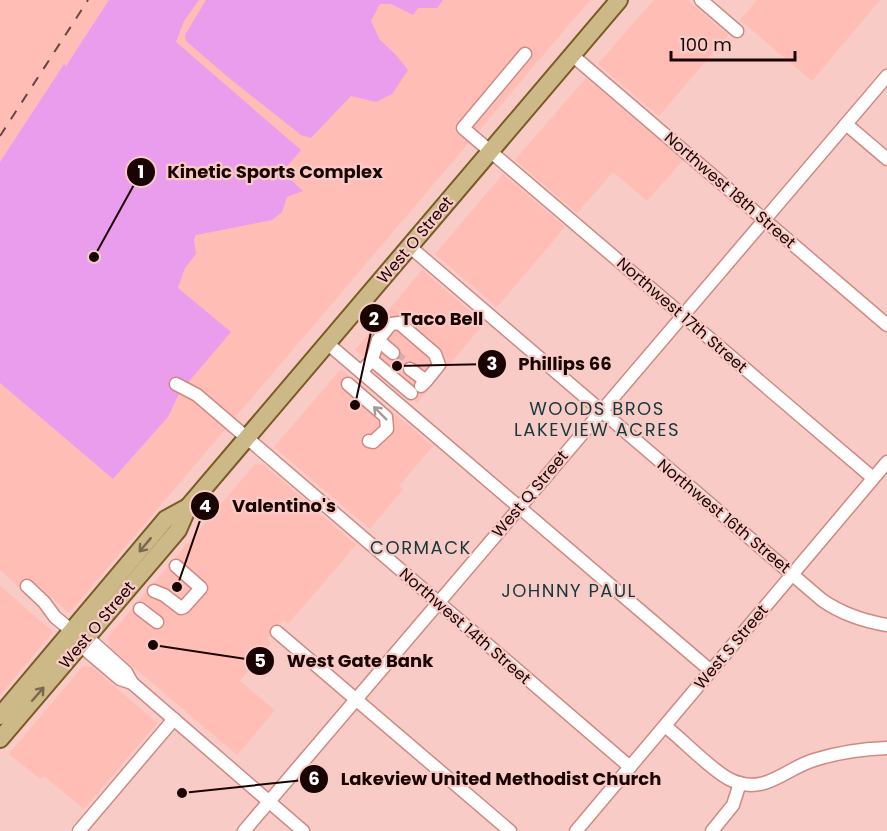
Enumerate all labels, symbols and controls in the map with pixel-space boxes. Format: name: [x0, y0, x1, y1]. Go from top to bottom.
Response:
scale bar: [671, 24, 796, 62]
text: 100 m: [680, 32, 732, 57]
street label: Northwest 18th Street: [659, 126, 801, 254]
callout: Kinetic Sports Complex: [126, 154, 395, 190]
text: 1: [138, 159, 144, 184]
text: Kinetic Sports Complex: [167, 159, 383, 184]
street label: West O Street: [372, 191, 459, 289]
street label: Northwest 17th Street: [612, 252, 752, 378]
callout: Taco Bell: [359, 300, 496, 336]
text: 2: [369, 306, 379, 331]
text: Taco Bell: [401, 306, 483, 331]
callout: Phillips 66: [477, 346, 624, 382]
text: 3: [487, 351, 497, 376]
text: Phillips 66: [518, 351, 612, 376]
district label: WOODS BROS LAKEVIEW ACRES: [514, 396, 680, 442]
one-way arrow: [373, 405, 387, 420]
street label: West Q Street: [487, 445, 574, 543]
street label: Northwest 16th Street: [652, 453, 796, 579]
callout: Valentino's: [190, 488, 348, 524]
text: 4: [199, 493, 211, 518]
text: Valentino's: [232, 493, 336, 518]
district label: CORMACK: [370, 535, 472, 560]
one-way arrow: [138, 537, 151, 553]
street label: Northwest 14th Street: [394, 562, 536, 690]
street label: West O Street: [54, 576, 141, 674]
district label: JOHNNY PAUL: [501, 578, 637, 603]
street label: West S Street: [689, 599, 774, 694]
callout: West Gate Bank: [245, 643, 445, 679]
text: 5: [254, 648, 266, 673]
text: West Gate Bank: [287, 648, 434, 673]
one-way arrow: [31, 687, 45, 702]
callout: Lakeview United Methodist Church: [299, 761, 673, 797]
text: 6: [308, 766, 320, 791]
text: Lakeview United Methodist Church: [341, 766, 661, 791]

